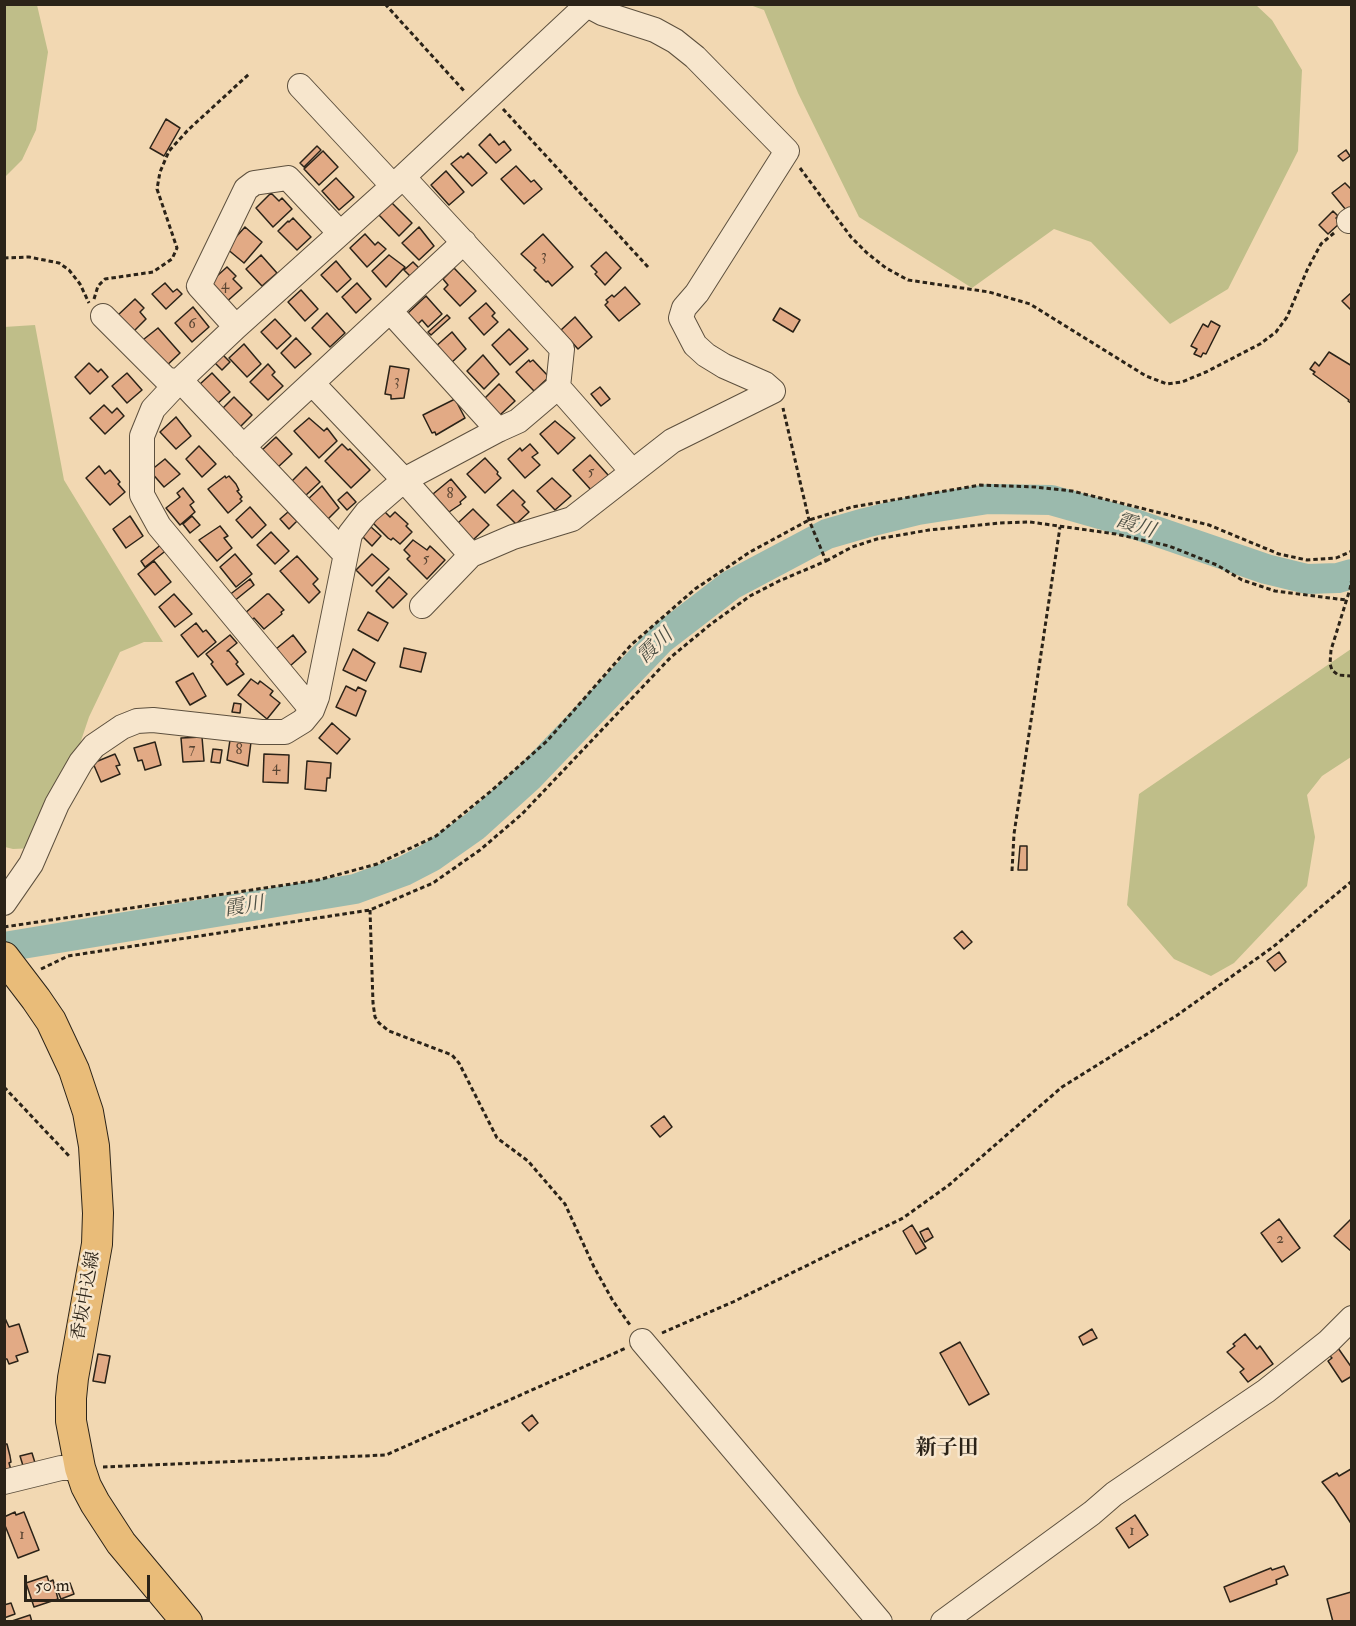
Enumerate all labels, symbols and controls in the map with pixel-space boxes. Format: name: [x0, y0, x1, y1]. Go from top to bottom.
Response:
house number: 3: [541, 248, 547, 266]
house number: 4: [221, 277, 229, 295]
house number: 6: [188, 316, 196, 334]
house number: 3: [394, 373, 400, 391]
house number: 5: [588, 464, 594, 482]
house number: 8: [446, 486, 454, 504]
water label: 霞川: [1112, 509, 1158, 545]
house number: 5: [423, 551, 429, 569]
water label: 霞川: [633, 625, 679, 669]
house number: 7: [189, 741, 195, 759]
house number: 8: [235, 742, 243, 760]
house number: 4: [272, 759, 280, 777]
water label: 霞川: [222, 893, 266, 923]
house number: 2: [1276, 1231, 1284, 1249]
street label: 香坂中込線: [69, 1250, 105, 1342]
district label: 新子田: [916, 1436, 978, 1462]
house number: 1: [1129, 1523, 1135, 1541]
house number: 1: [19, 1527, 25, 1545]
scale bar: [27, 1563, 153, 1601]
text: 50 m: [35, 1574, 70, 1597]

